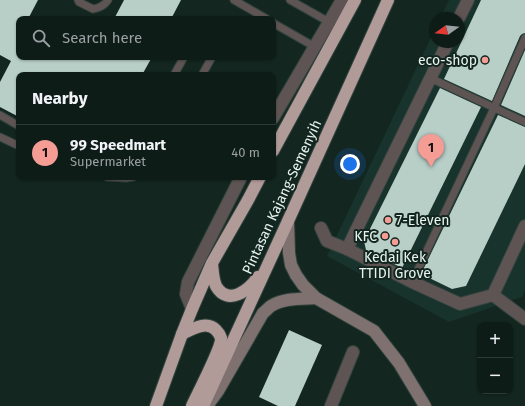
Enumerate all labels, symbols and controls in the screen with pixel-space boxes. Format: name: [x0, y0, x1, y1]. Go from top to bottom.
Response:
north arrow: [429, 12, 465, 48]
search box: [16, 16, 276, 60]
icon: search: [30, 27, 52, 49]
text: Search here: [62, 29, 142, 47]
place label: eco-shop: [418, 52, 477, 69]
marker: eco-shop: [480, 55, 490, 65]
text: Nearby: [32, 88, 87, 109]
street label: Pintasan Kajang-Semenyih: [239, 117, 325, 277]
pin: 1: [418, 134, 444, 167]
text: 99 Speedmart: [70, 136, 166, 154]
text: 1: [42, 145, 48, 160]
text: 40 m: [231, 145, 260, 160]
text: Supermarket: [70, 154, 146, 169]
your location: [340, 154, 360, 174]
place label: 7-Eleven: [396, 212, 450, 229]
marker: 7-Eleven: [383, 215, 393, 225]
place label: KFC: [354, 228, 377, 245]
marker: KFC: [380, 231, 390, 241]
marker: Kedai Kek TTIDI Grove: [390, 237, 400, 247]
place label: Kedai Kek TTIDI Grove: [359, 249, 431, 282]
map controls: [477, 322, 513, 394]
button: +: [477, 322, 513, 358]
button: −: [477, 358, 513, 394]

